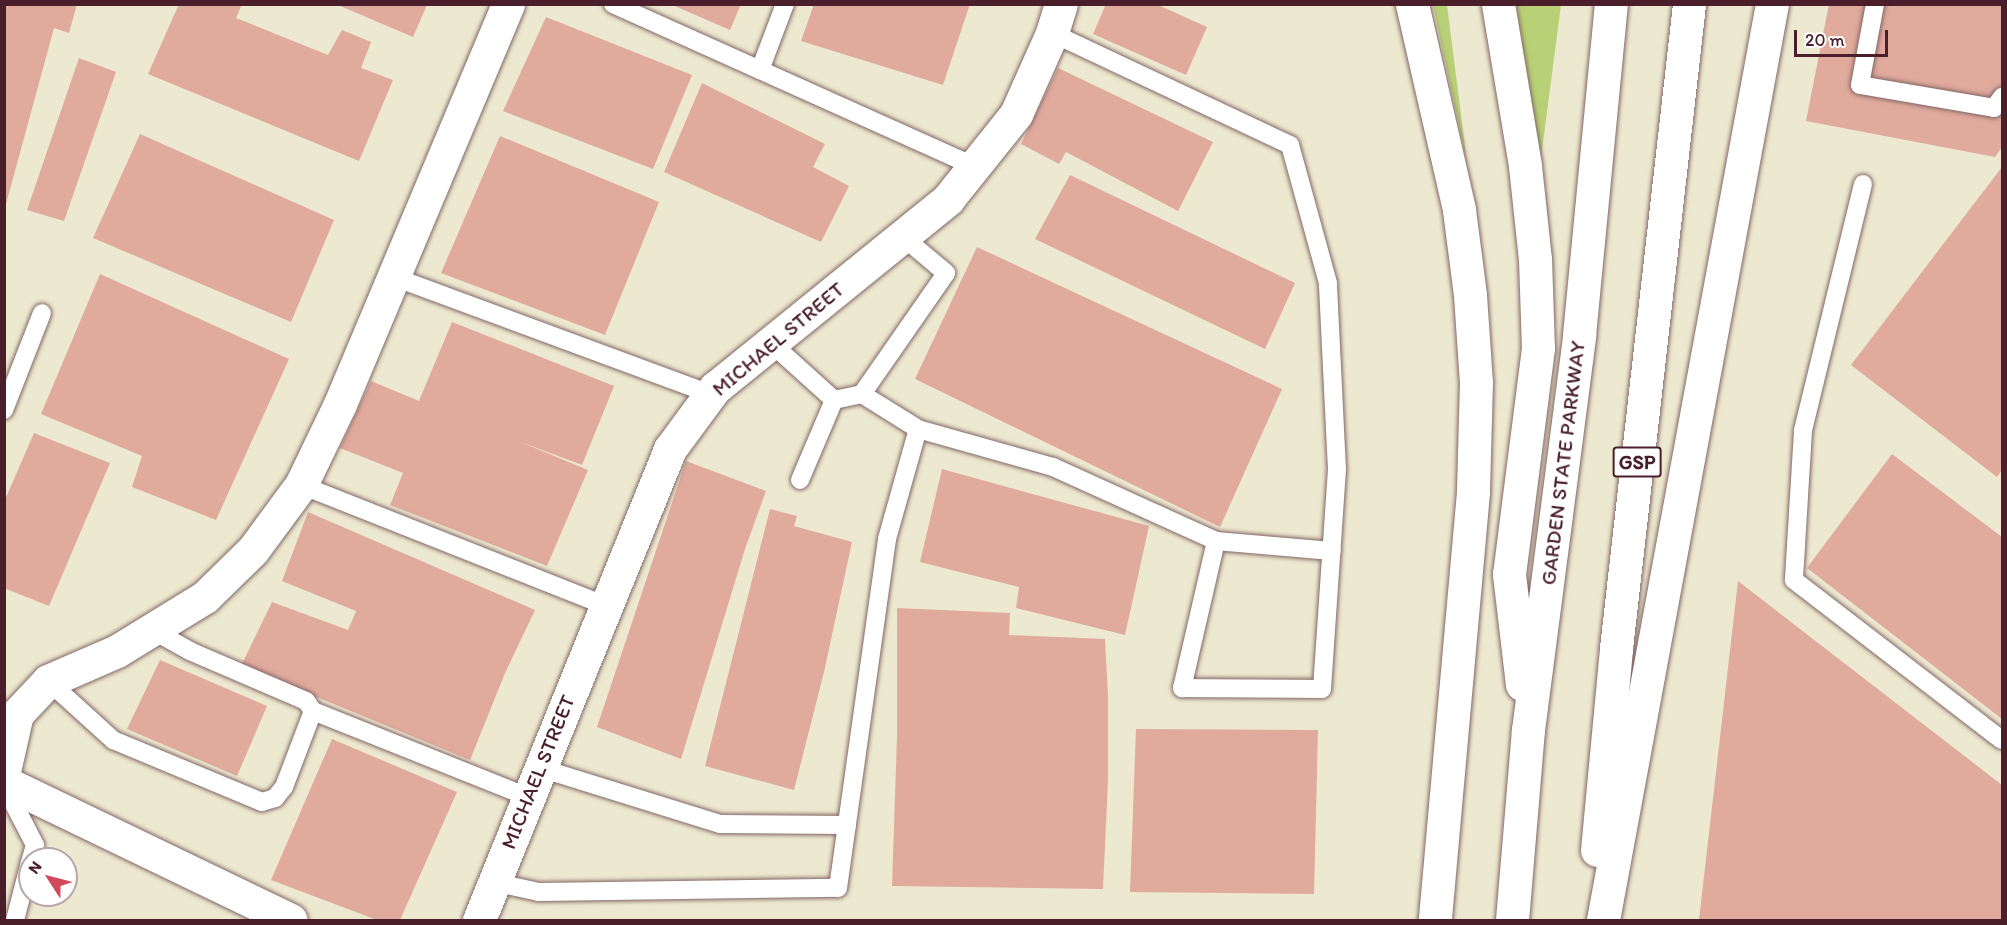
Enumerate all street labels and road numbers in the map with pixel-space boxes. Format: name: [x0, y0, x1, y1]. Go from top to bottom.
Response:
street label: MICHAEL STREET: [707, 277, 849, 401]
street label: GARDEN STATE PARKWAY: [1536, 340, 1590, 586]
road number: GSP: [1612, 445, 1662, 479]
street label: MICHAEL STREET: [496, 691, 580, 853]

